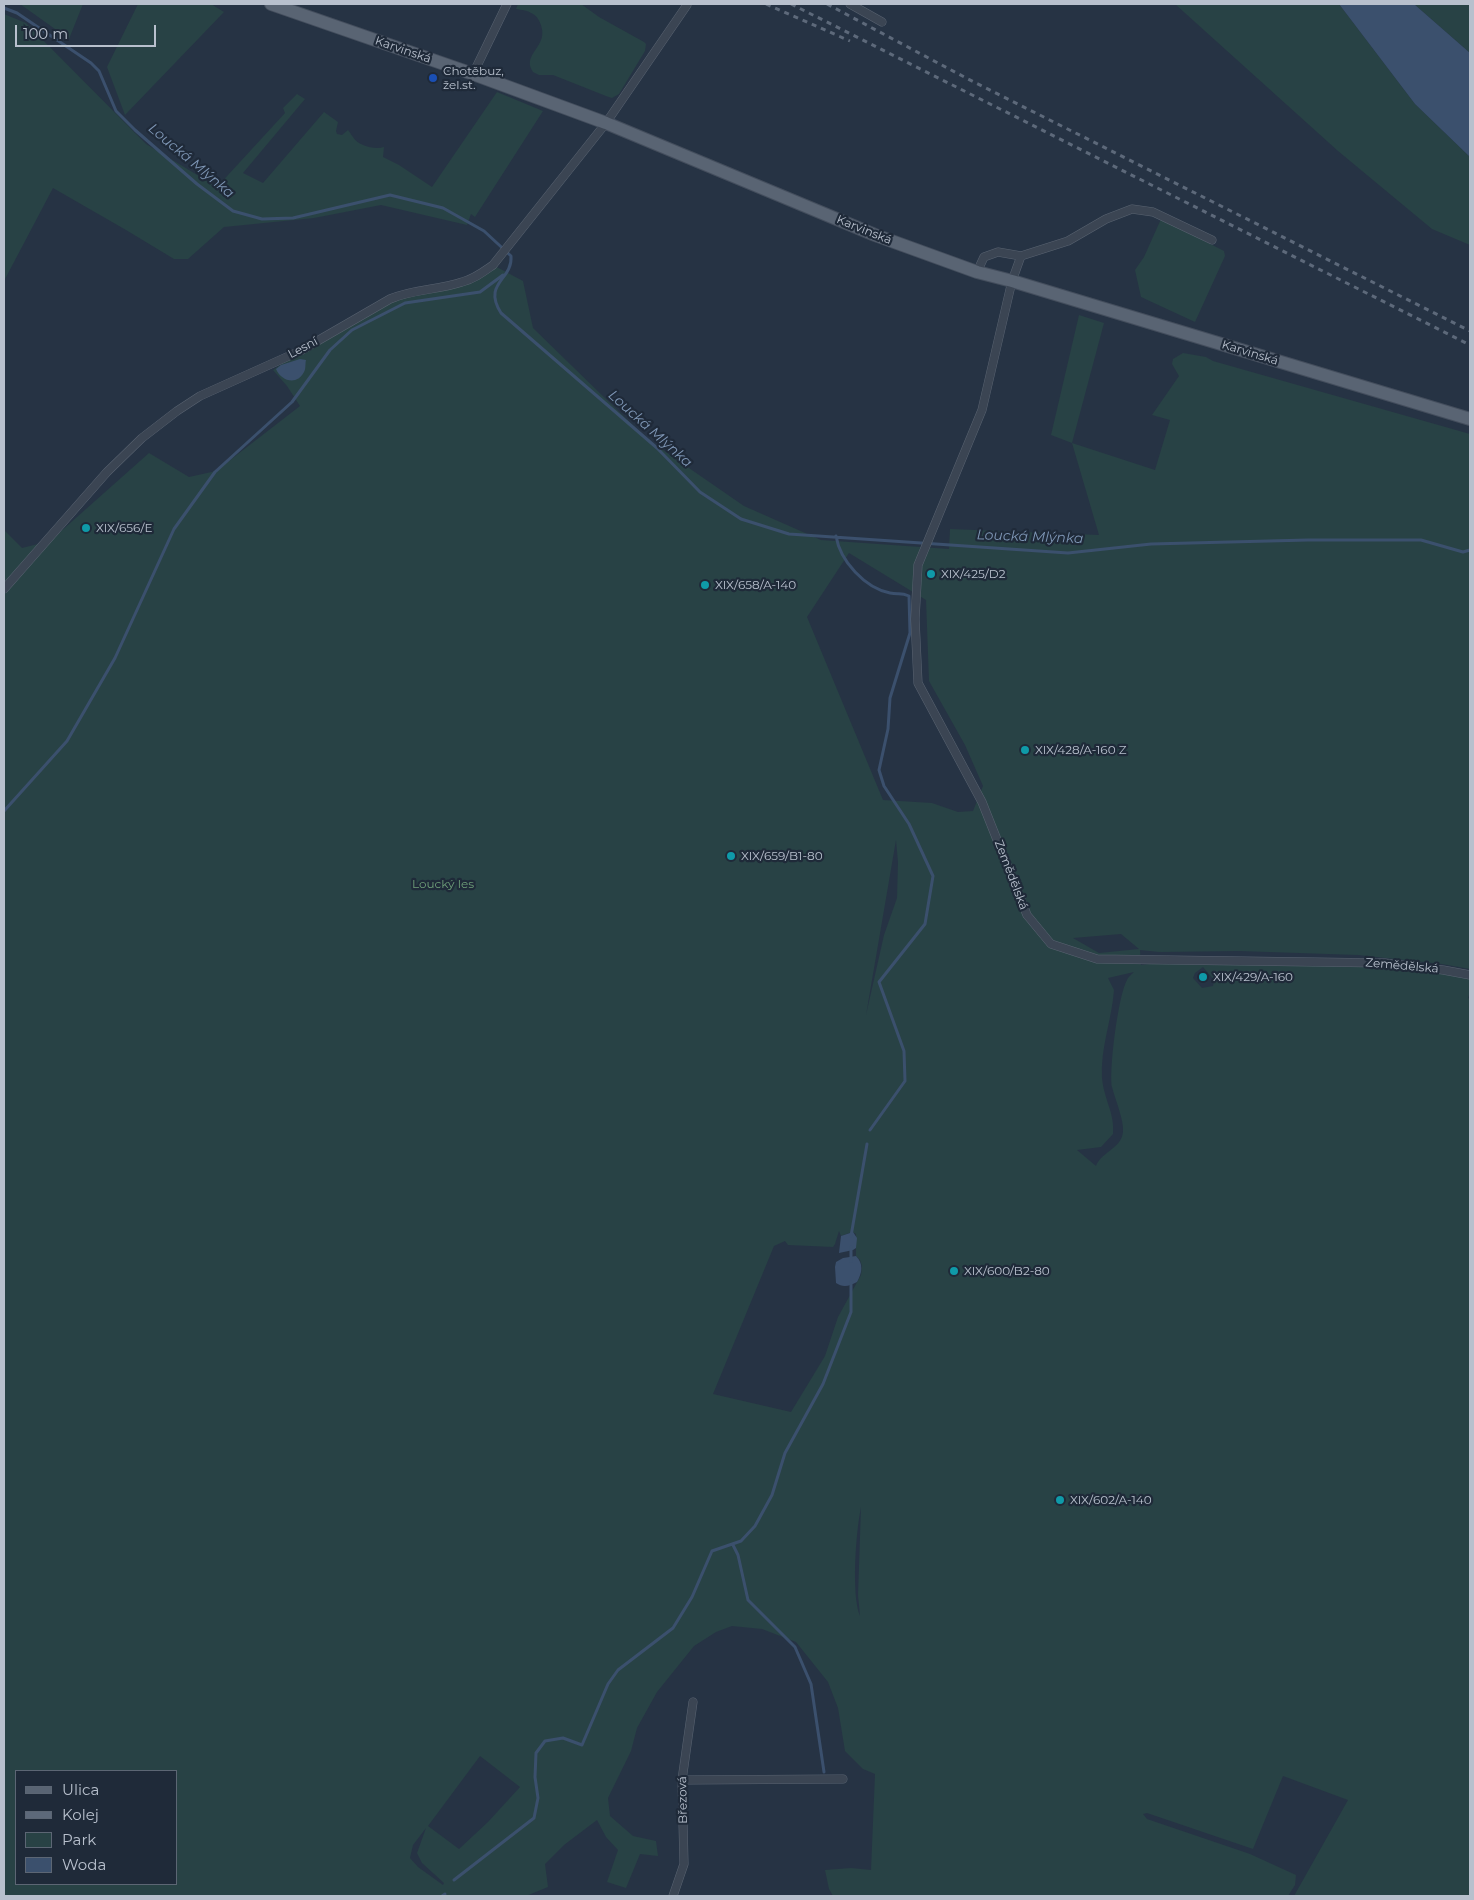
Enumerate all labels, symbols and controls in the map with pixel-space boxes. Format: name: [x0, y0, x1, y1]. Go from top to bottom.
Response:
scale bar: [18, 15, 159, 47]
text: 100 m: [23, 24, 68, 43]
street label: Karvinská: [373, 34, 433, 66]
place label: Chotěbuz, žel.st.: [443, 64, 504, 92]
marker: Chotěbuz, žel.st.: [427, 72, 439, 84]
water label: Loucká Mlýnka: [145, 120, 237, 202]
street label: Karvinská: [834, 212, 894, 248]
street label: Lesní: [286, 334, 320, 362]
street label: Karvinská: [1220, 338, 1280, 368]
water label: Loucká Mlýnka: [605, 387, 695, 471]
place label: XIX/656/E: [96, 521, 152, 535]
marker: XIX/656/E: [80, 522, 92, 534]
water label: Loucká Mlýnka: [976, 527, 1084, 547]
place label: XIX/425/D2: [941, 567, 1005, 581]
marker: XIX/425/D2: [925, 568, 937, 580]
place label: XIX/658/A-140: [715, 578, 796, 592]
marker: XIX/658/A-140: [699, 579, 711, 591]
place label: XIX/428/A-160 Z: [1035, 743, 1127, 757]
marker: XIX/428/A-160 Z: [1019, 744, 1031, 756]
street label: Zemědělská: [991, 838, 1031, 912]
place label: XIX/659/B1-80: [741, 849, 823, 863]
marker: XIX/659/B1-80: [725, 850, 737, 862]
park label: Loucký les: [412, 877, 474, 891]
street label: Zemědělská: [1365, 956, 1439, 976]
place label: XIX/429/A-160: [1213, 970, 1293, 984]
marker: XIX/429/A-160: [1197, 971, 1209, 983]
place label: XIX/600/B2-80: [964, 1264, 1050, 1278]
marker: XIX/600/B2-80: [948, 1265, 960, 1277]
place label: XIX/602/A-140: [1070, 1493, 1152, 1507]
marker: XIX/602/A-140: [1054, 1494, 1066, 1506]
legend: [15, 1770, 178, 1885]
street label: Březová: [675, 1776, 691, 1824]
text: Ulica: [62, 1780, 99, 1799]
text: Kolej: [62, 1805, 99, 1824]
text: Park: [62, 1830, 96, 1849]
text: Woda: [62, 1855, 106, 1874]

